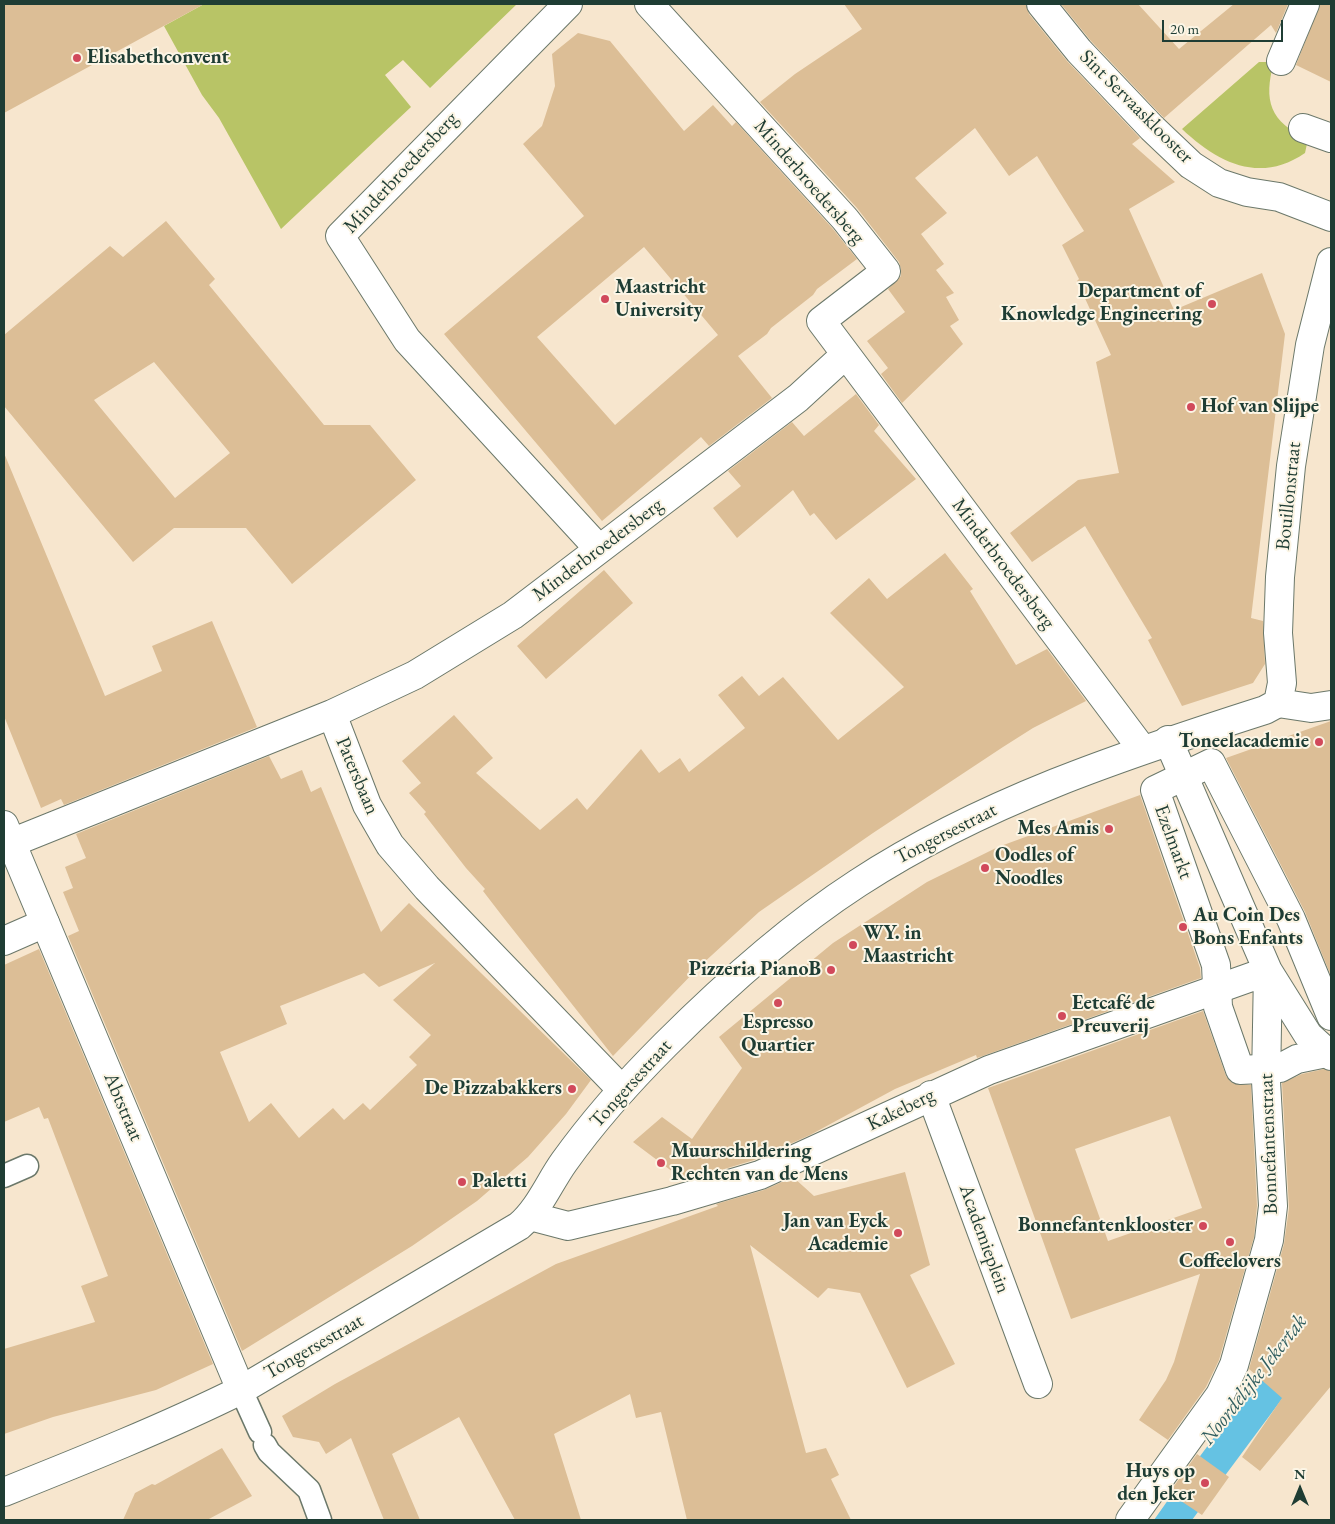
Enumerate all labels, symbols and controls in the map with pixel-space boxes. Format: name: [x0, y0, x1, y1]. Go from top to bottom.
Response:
scale bar: [1165, 10, 1286, 42]
text: 20 m: [1170, 19, 1199, 38]
street label: Sint Servaasklooster: [1074, 45, 1198, 169]
place label: Elisabethconvent: [87, 46, 229, 70]
marker: Elisabethconvent: [71, 52, 83, 64]
street label: Minderbroedersberg: [339, 107, 463, 239]
street label: Minderbroedersberg: [748, 115, 870, 249]
place label: Maastricht University: [615, 276, 706, 323]
place label: Department of Knowledge Engineering: [1001, 280, 1202, 327]
marker: Maastricht University: [599, 293, 611, 305]
marker: Department of Knowledge Engineering: [1206, 298, 1218, 310]
place label: Hof van Slijpe: [1201, 395, 1319, 419]
marker: Hof van Slijpe: [1185, 401, 1197, 413]
street label: Bouillonstraat: [1271, 441, 1307, 551]
street label: Minderbroedersberg: [528, 493, 668, 607]
street label: Minderbroedersberg: [946, 494, 1060, 634]
place label: Toneelacademie: [1178, 730, 1309, 754]
street label: Patersbaan: [330, 734, 384, 818]
marker: Toneelacademie: [1313, 736, 1325, 748]
street label: Tongersestraat: [891, 798, 1001, 870]
street label: Ezelmarkt: [1149, 802, 1197, 882]
place label: Mes Amis: [1017, 817, 1099, 841]
marker: Mes Amis: [1103, 823, 1115, 835]
place label: Oodles of Noodles: [995, 844, 1074, 891]
marker: Oodles of Noodles: [979, 862, 991, 874]
place label: Au Coin Des Bons Enfants: [1193, 904, 1303, 951]
marker: Au Coin Des Bons Enfants: [1177, 921, 1189, 933]
place label: WY. in Maastricht: [863, 922, 954, 969]
marker: WY. in Maastricht: [847, 939, 859, 951]
place label: Pizzeria PianoB: [689, 958, 821, 982]
marker: Pizzeria PianoB: [825, 964, 837, 976]
place label: Eetcafé de Preuverij: [1072, 992, 1155, 1039]
marker: Espresso Quartier: [772, 997, 784, 1009]
marker: Eetcafé de Preuverij: [1056, 1010, 1068, 1022]
place label: Espresso Quartier: [741, 1011, 815, 1058]
street label: Tongersestraat: [585, 1035, 677, 1133]
street label: Abtstraat: [98, 1069, 148, 1145]
street label: Bonnefantenstraat: [1255, 1073, 1283, 1215]
place label: De Pizzabakkers: [425, 1077, 562, 1101]
marker: De Pizzabakkers: [566, 1083, 578, 1095]
street label: Kakeberg: [863, 1083, 939, 1137]
place label: Muurschildering Rechten van de Mens: [671, 1140, 848, 1187]
marker: Muurschildering Rechten van de Mens: [655, 1157, 667, 1169]
place label: Paletti: [472, 1170, 527, 1194]
marker: Paletti: [456, 1176, 468, 1188]
street label: Academieplein: [953, 1181, 1015, 1297]
place label: Jan van Eyck Academie: [783, 1210, 888, 1257]
place label: Bonnefantenklooster: [1018, 1214, 1193, 1238]
marker: Bonnefantenklooster: [1197, 1220, 1209, 1232]
marker: Jan van Eyck Academie: [892, 1227, 904, 1239]
marker: Coffeelovers: [1224, 1236, 1236, 1248]
place label: Coffeelovers: [1179, 1250, 1281, 1274]
street label: Tongersestraat: [260, 1309, 368, 1385]
water label: Noordelijke Jekertak: [1195, 1310, 1313, 1450]
place label: Huys op den Jeker: [1117, 1460, 1195, 1507]
north arrow: [1275, 1464, 1325, 1514]
text: N: [1294, 1465, 1306, 1483]
marker: Huys op den Jeker: [1199, 1477, 1211, 1489]

